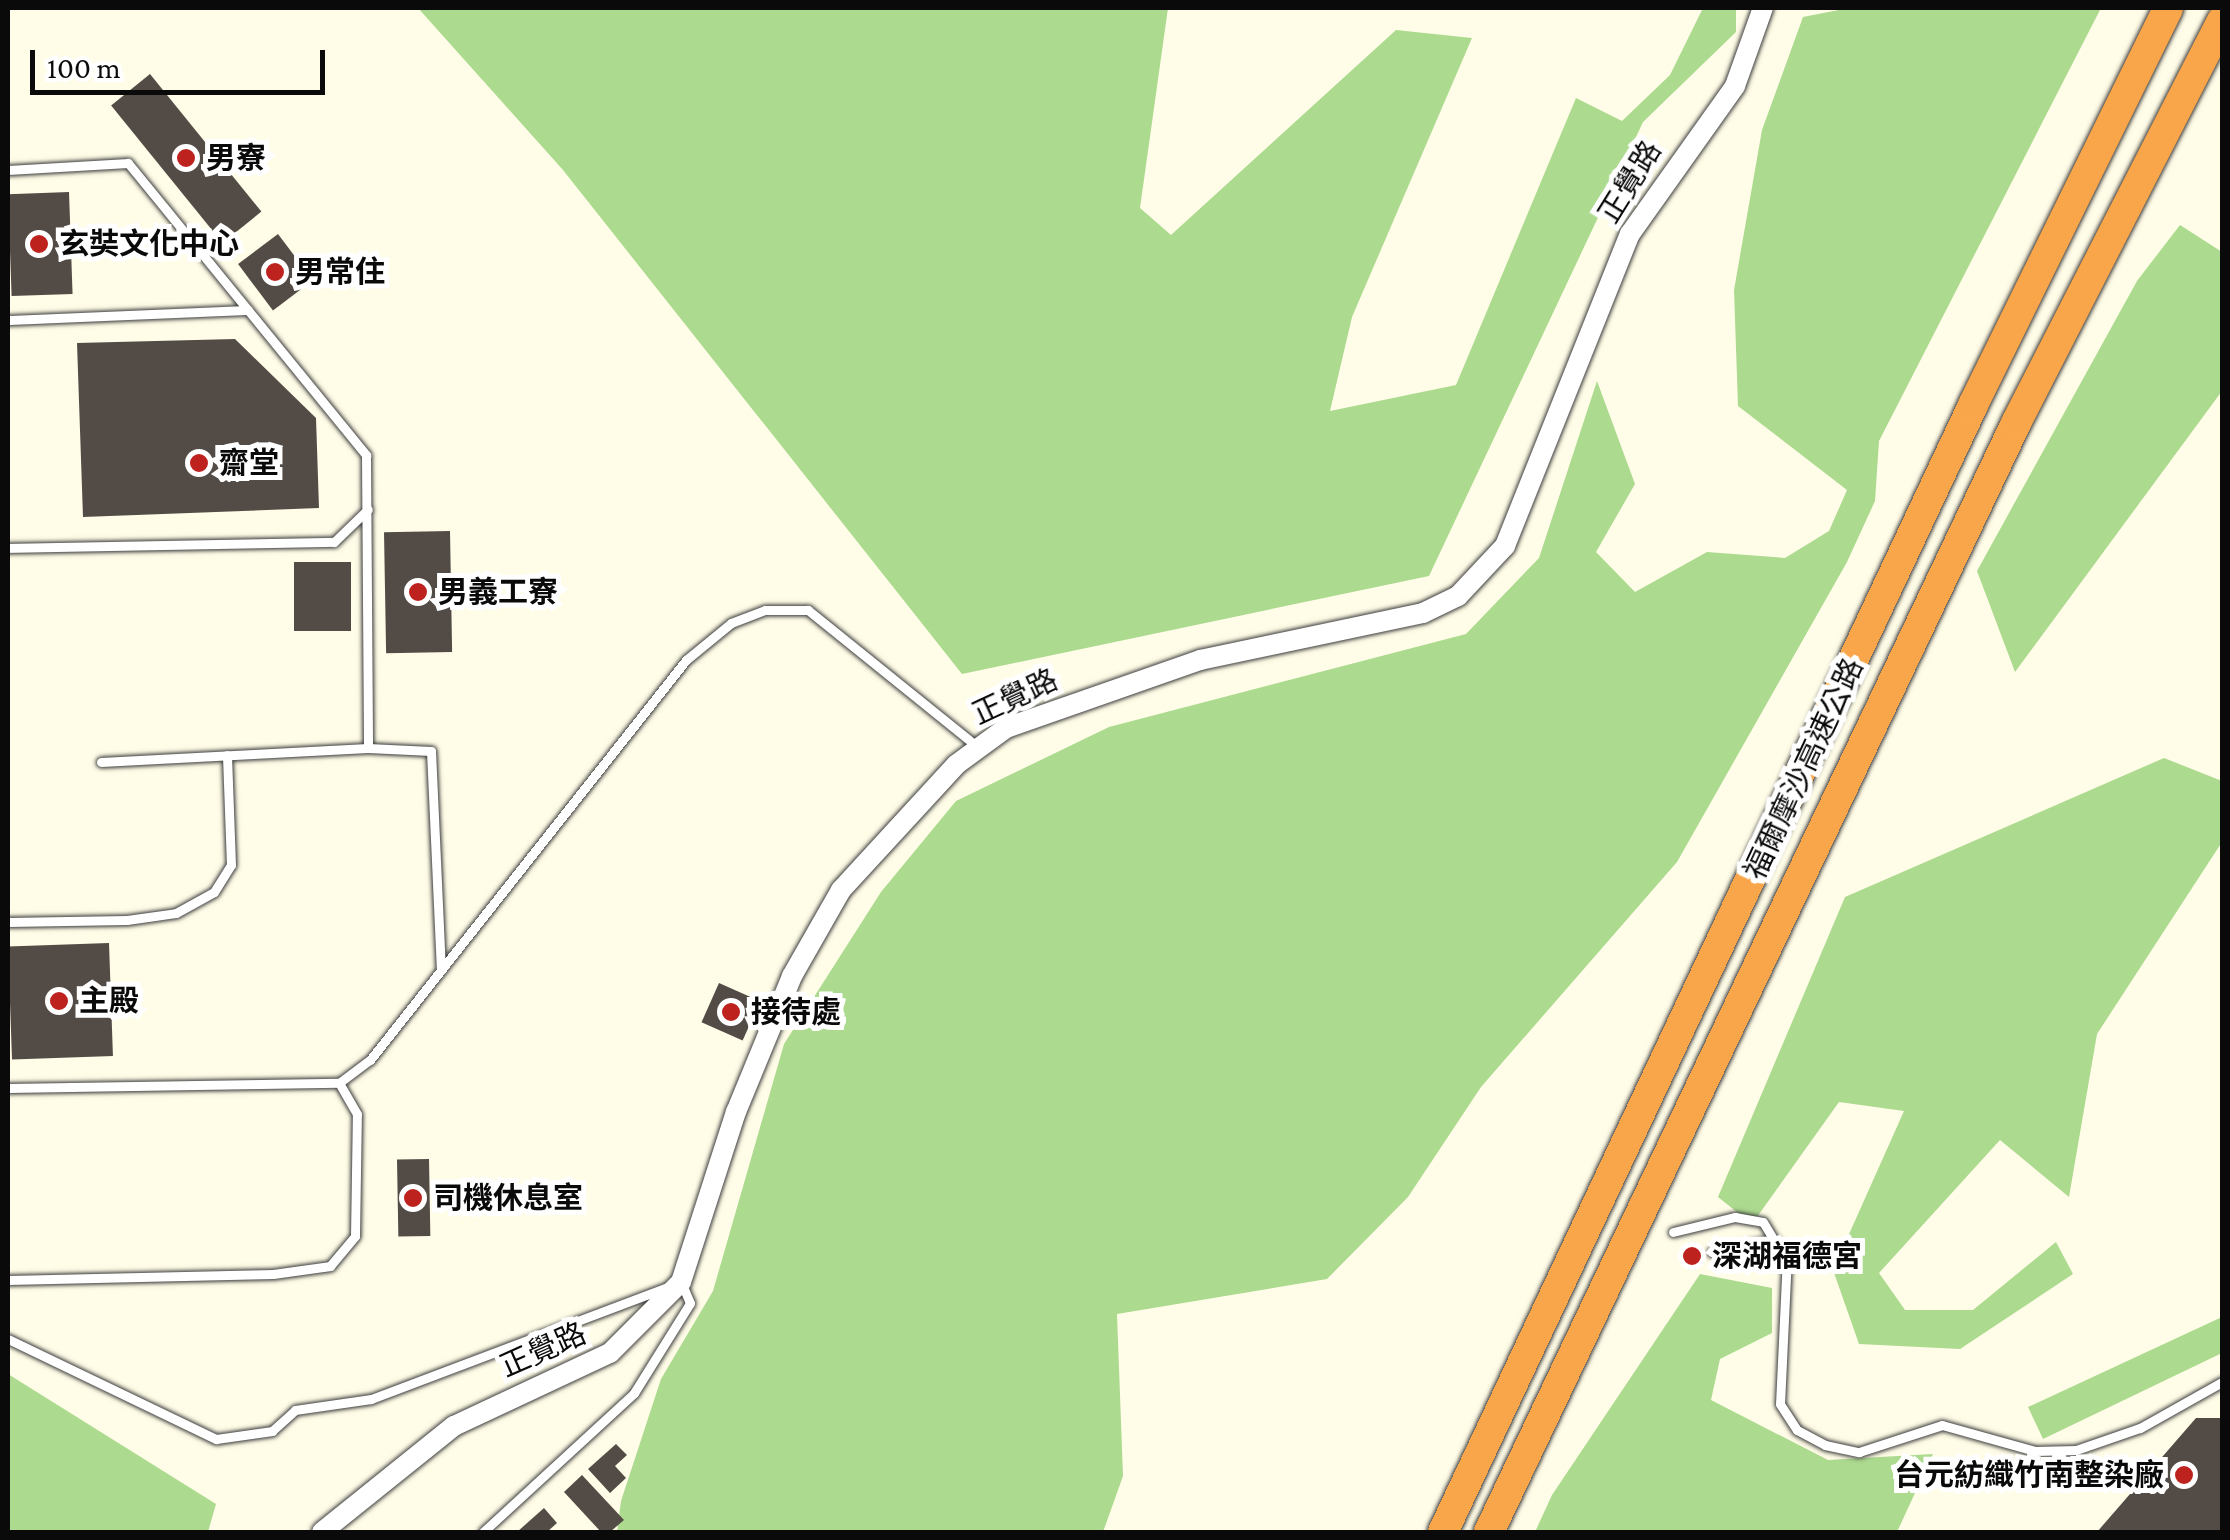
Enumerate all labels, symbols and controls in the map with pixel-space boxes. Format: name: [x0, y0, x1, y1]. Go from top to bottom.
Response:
scale bar: [35, 30, 330, 92]
text: 100 m: [47, 51, 121, 84]
street label: 正覺路: [1591, 134, 1669, 230]
place label: 男寮: [206, 140, 266, 176]
marker: 男寮: [175, 147, 197, 169]
place label: 玄奘文化中心: [59, 226, 239, 262]
marker: 玄奘文化中心: [28, 233, 50, 255]
place label: 男常住: [295, 254, 385, 290]
marker: 男常住: [264, 261, 286, 283]
place label: 齋堂: [219, 445, 279, 481]
marker: 齋堂: [188, 452, 210, 474]
place label: 男義工寮: [438, 574, 558, 610]
marker: 男義工寮: [407, 581, 429, 603]
street label: 福爾摩沙高速公路: [1737, 653, 1871, 885]
street label: 正覺路: [967, 662, 1063, 732]
place label: 主殿: [79, 983, 139, 1019]
marker: 主殿: [48, 990, 70, 1012]
place label: 接待處: [751, 994, 841, 1030]
marker: 接待處: [720, 1001, 742, 1023]
place label: 司機休息室: [433, 1180, 583, 1216]
marker: 司機休息室: [402, 1187, 424, 1209]
place label: 深湖福德宮: [1712, 1238, 1862, 1274]
marker: 深湖福德宮: [1681, 1245, 1703, 1267]
street label: 正覺路: [495, 1315, 591, 1385]
place label: 台元紡織竹南整染廠: [1894, 1457, 2164, 1493]
marker: 台元紡織竹南整染廠: [2173, 1464, 2195, 1486]

